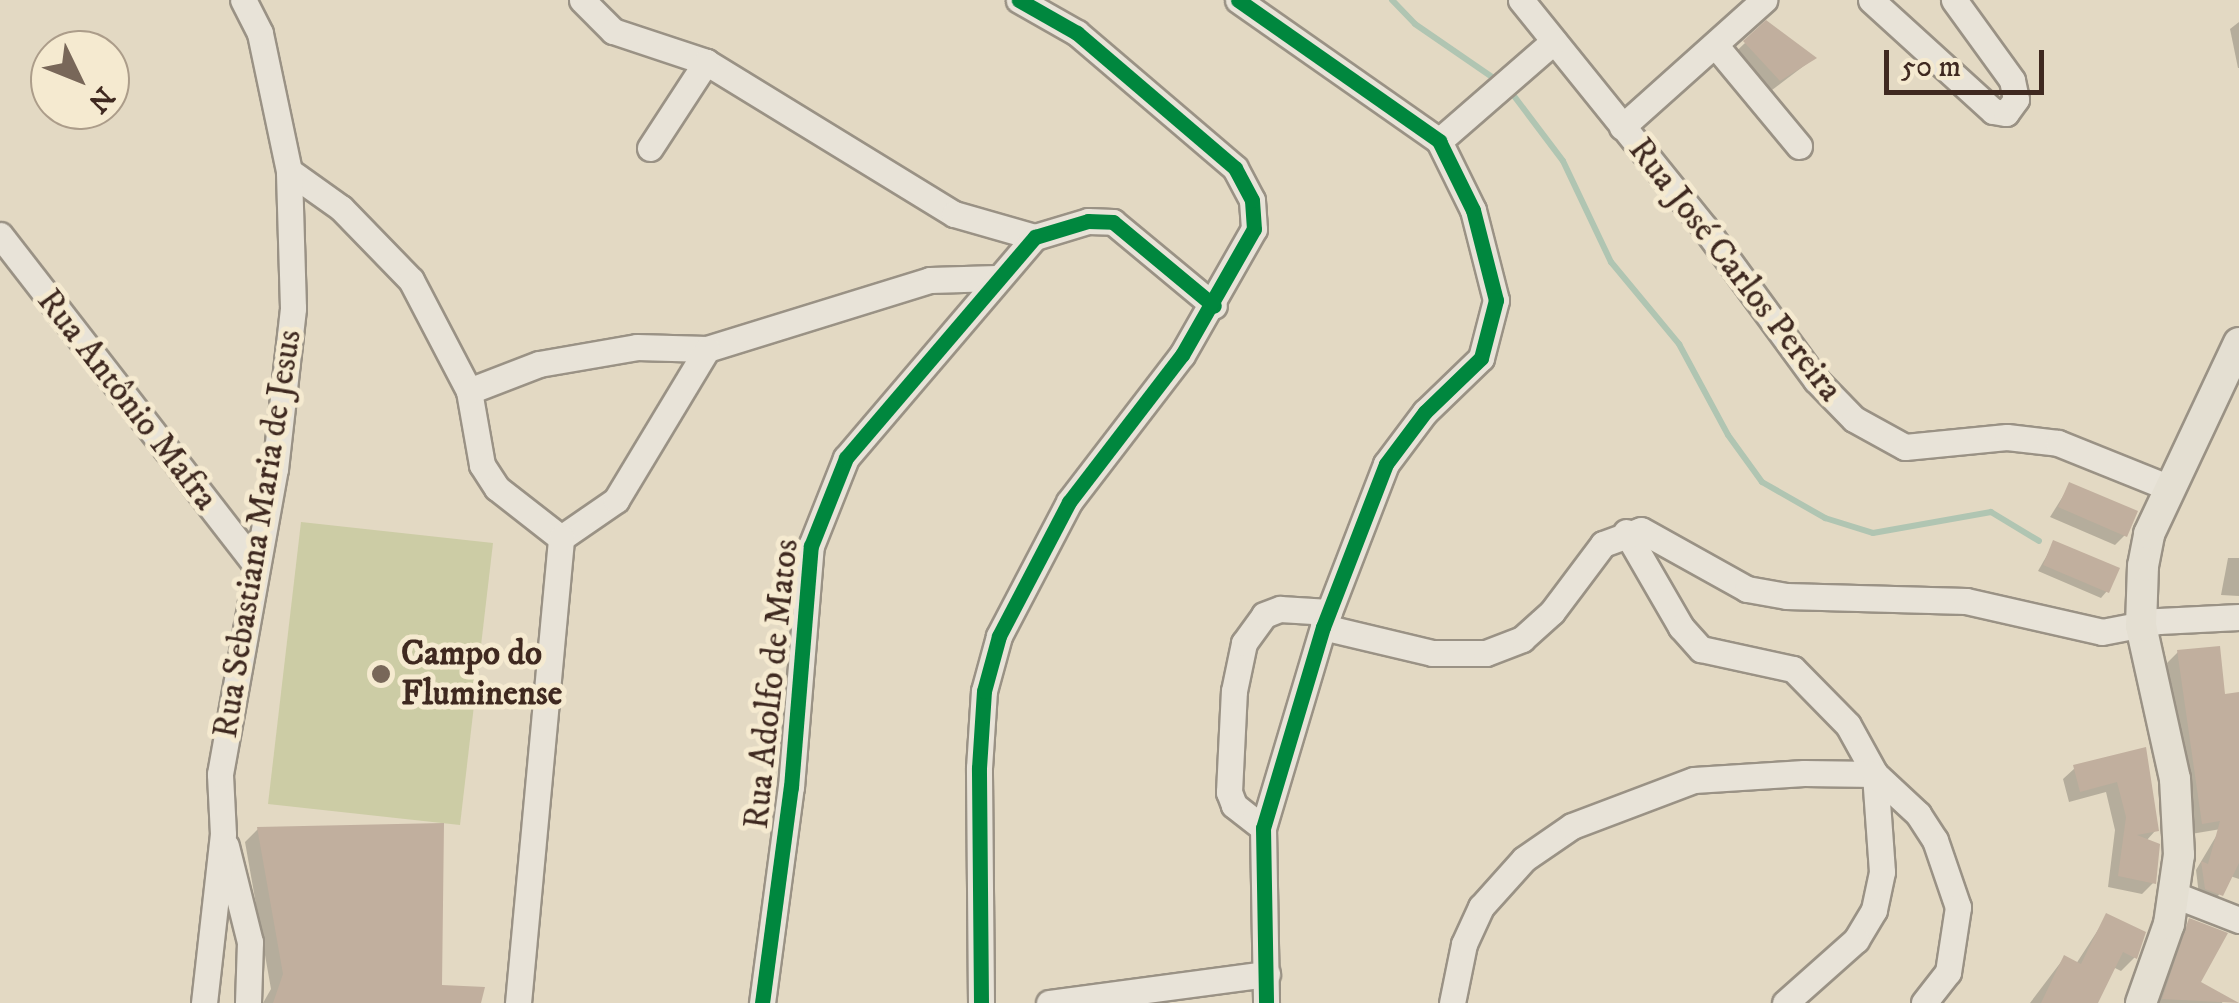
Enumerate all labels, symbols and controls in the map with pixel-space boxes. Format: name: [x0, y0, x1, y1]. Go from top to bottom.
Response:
north arrow: [30, 30, 130, 130]
scale bar: [1889, 30, 2049, 92]
text: 50 m: [1901, 49, 1961, 86]
text: N: [80, 79, 121, 120]
street label: Rua José Carlos Pereira: [1619, 130, 1851, 410]
street label: Rua Antônio Mafra: [28, 281, 226, 519]
street label: Rua Sebastiana Maria de Jesus: [205, 327, 311, 741]
street label: Rua Adolfo de Matos: [736, 537, 808, 831]
place label: Campo do Fluminense: [401, 633, 562, 715]
marker: Campo do Fluminense: [370, 663, 392, 685]

